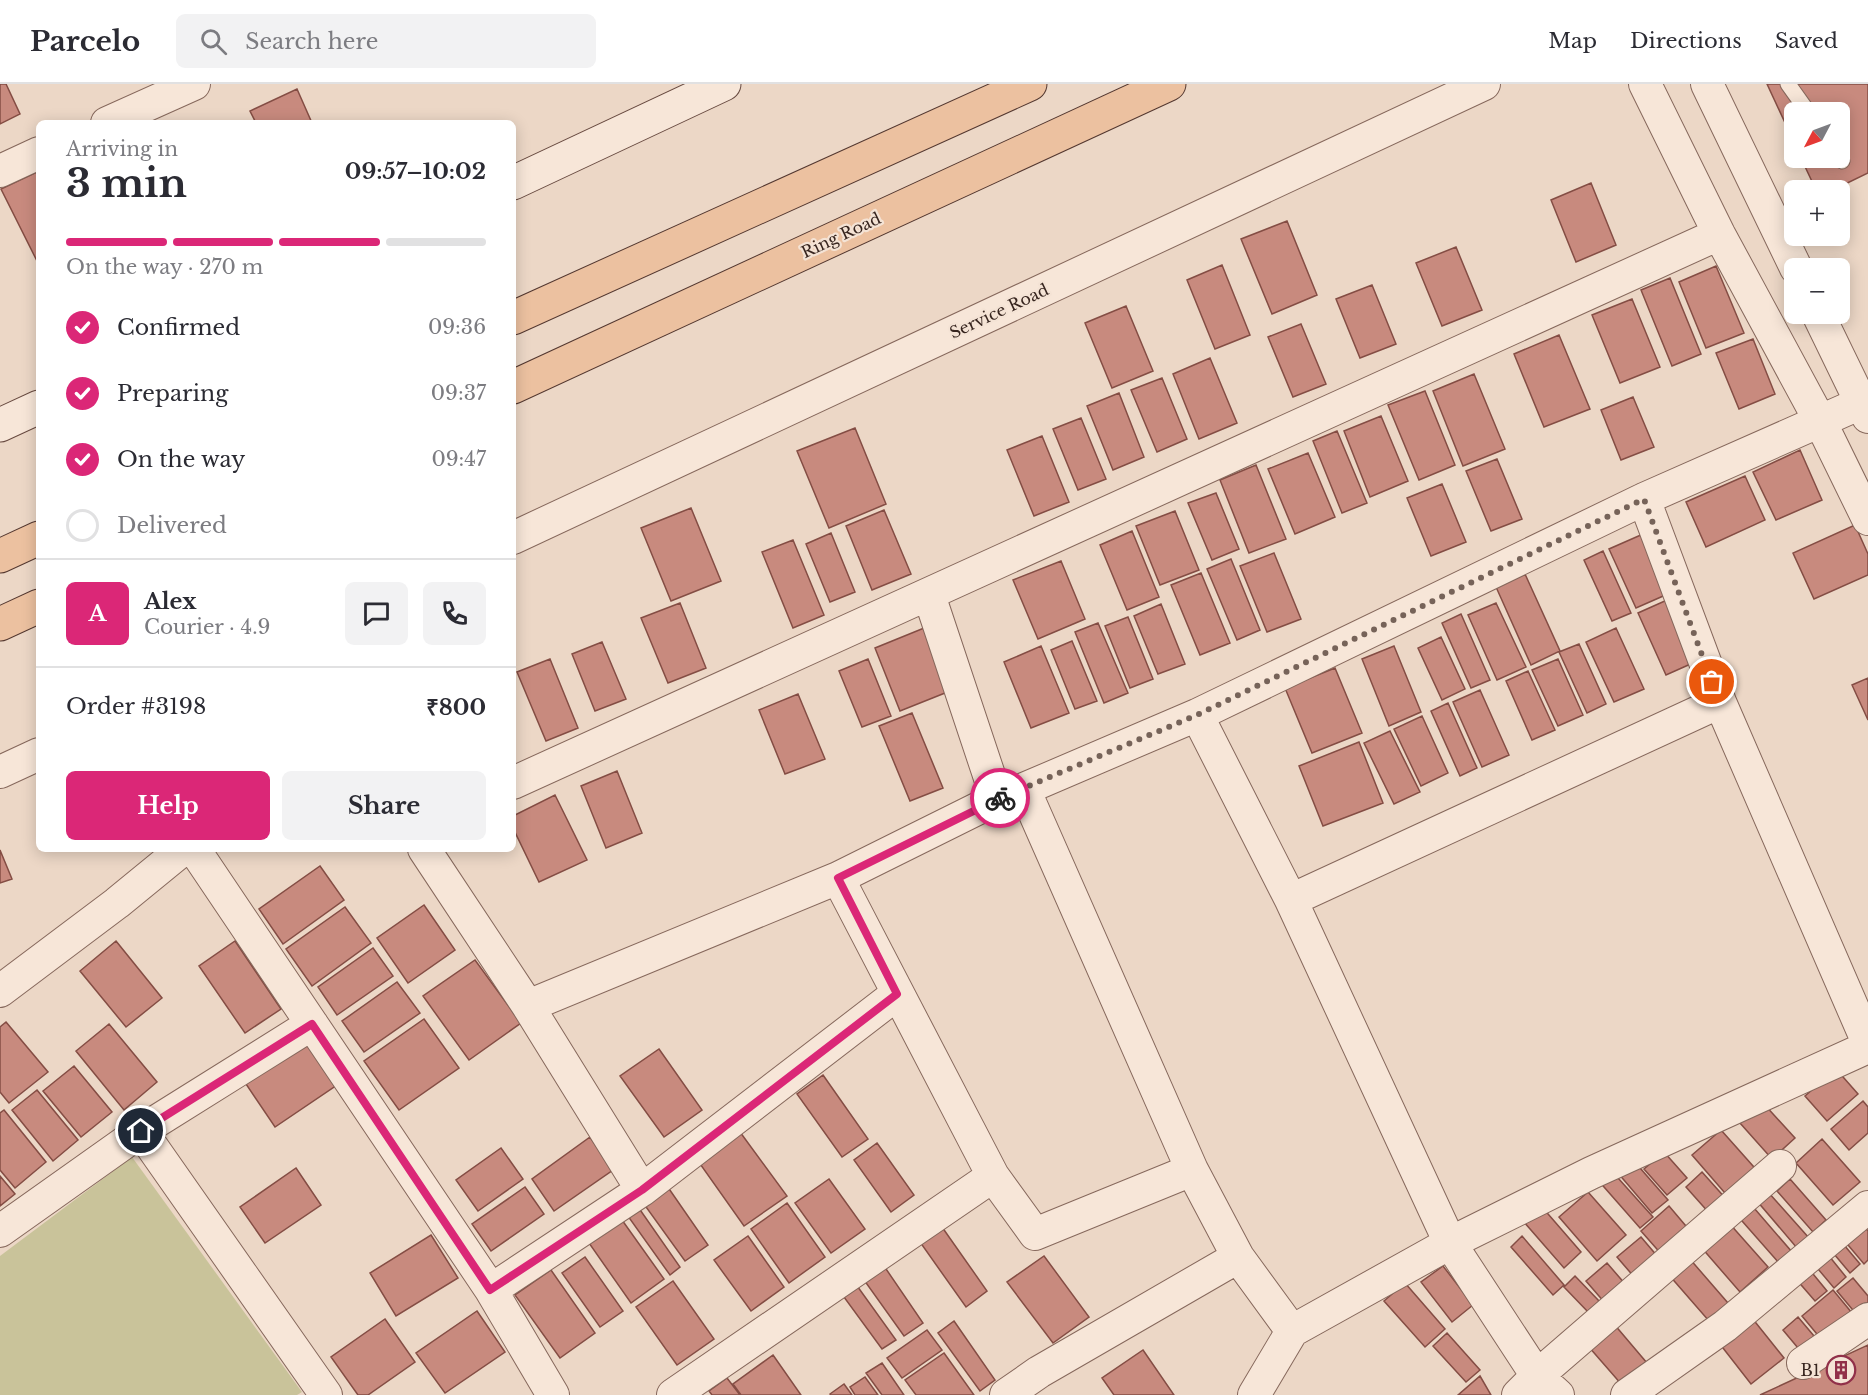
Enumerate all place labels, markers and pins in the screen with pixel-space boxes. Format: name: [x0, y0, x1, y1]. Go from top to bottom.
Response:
pin: [1686, 656, 1737, 707]
pin: [115, 1105, 166, 1156]
building icon: B1: [1825, 1354, 1857, 1386]
place label: B1: [1801, 1360, 1820, 1380]

